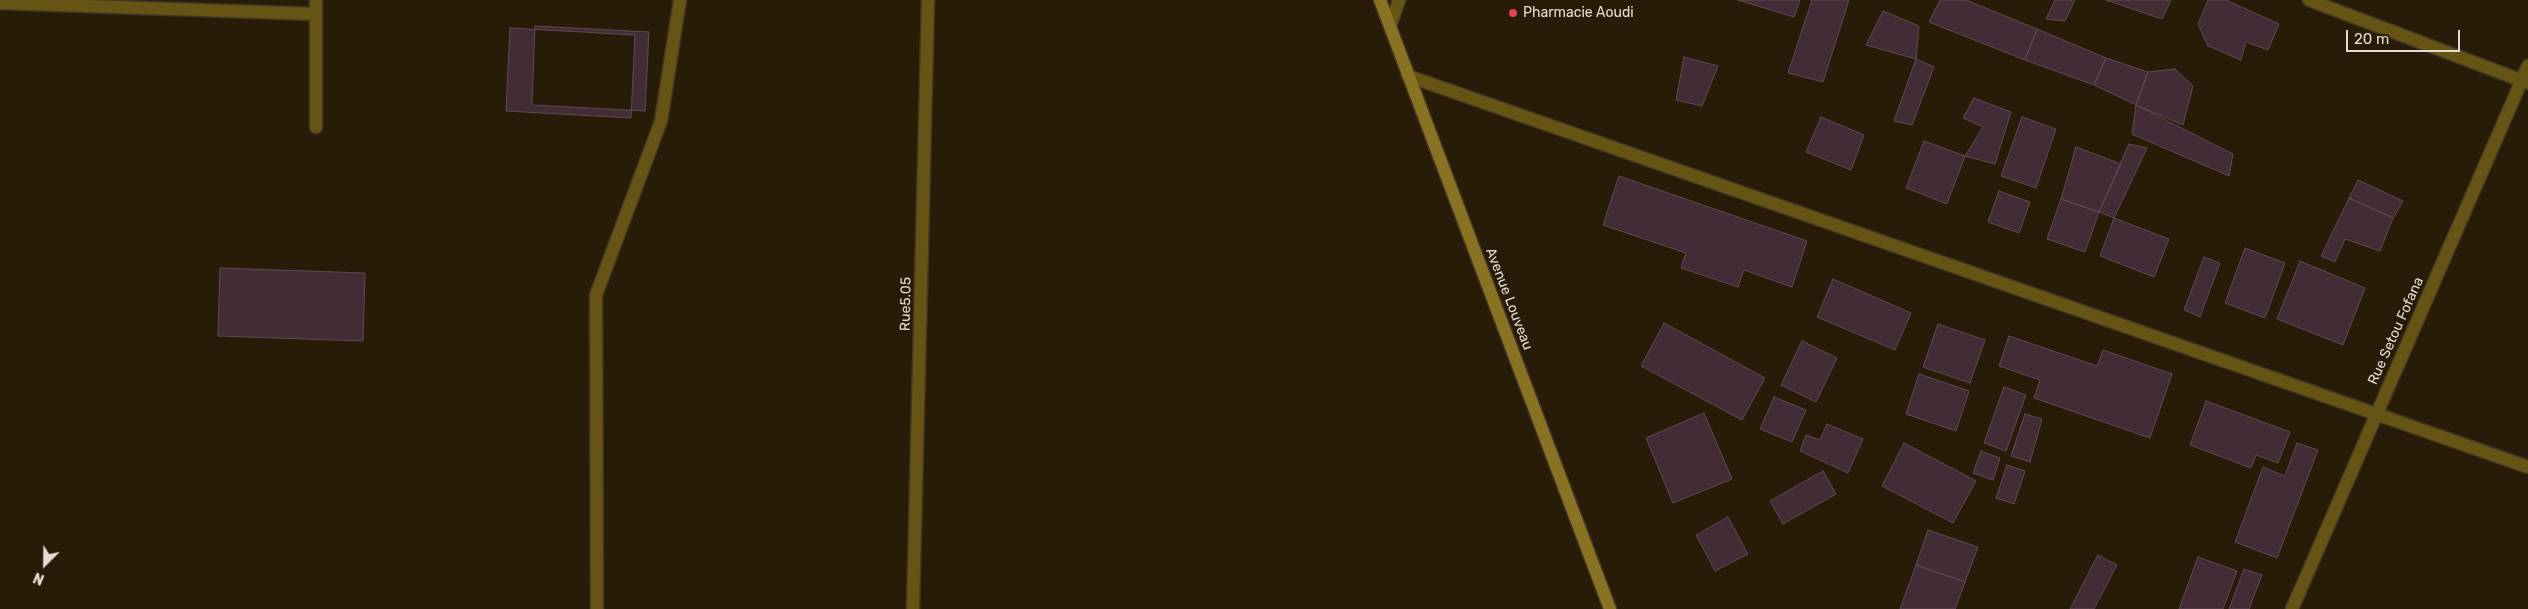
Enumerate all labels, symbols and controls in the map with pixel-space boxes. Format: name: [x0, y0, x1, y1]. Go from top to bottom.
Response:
place label: Pharmacie Aoudi: [1523, 5, 1634, 21]
marker: Pharmacie Aoudi: [1507, 7, 1519, 19]
scale bar: [2348, 20, 2462, 52]
text: 20 m: [2354, 30, 2389, 48]
street label: Avenue Louveau: [1482, 246, 1536, 352]
street label: Rue Setou Fofana: [2365, 275, 2427, 387]
street label: Rue5.05: [897, 277, 915, 331]
north arrow: [20, 539, 70, 589]
text: N: [31, 568, 47, 588]

